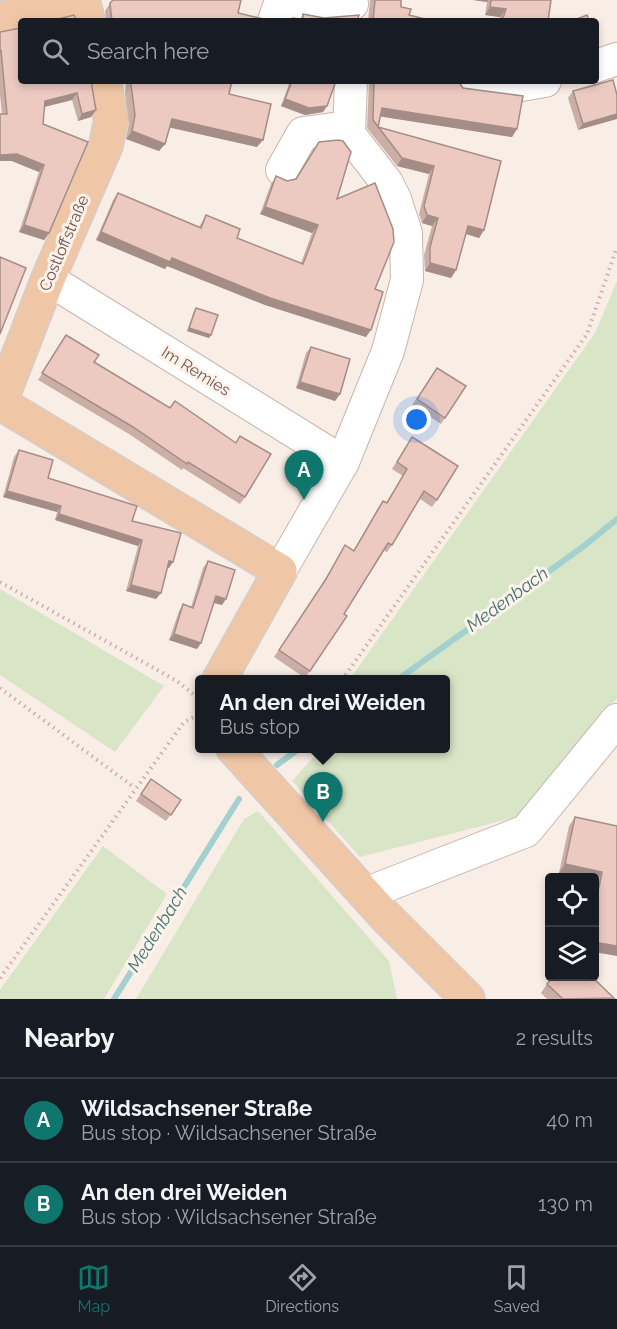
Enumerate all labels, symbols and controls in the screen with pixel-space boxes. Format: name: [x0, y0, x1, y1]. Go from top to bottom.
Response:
search box: [18, 18, 599, 84]
icon: search: [39, 35, 72, 68]
text: Search here: [87, 38, 209, 64]
street label: Costloffstraße: [35, 192, 93, 294]
street label: Im Remies: [158, 342, 234, 400]
your location: [402, 405, 431, 434]
pin: A: [284, 450, 324, 500]
water label: Medenbach: [462, 562, 552, 636]
popup: [195, 675, 450, 753]
text: An den drei Weiden: [219, 689, 426, 715]
text: Bus stop: [219, 715, 300, 739]
pin: B: [304, 772, 342, 822]
map controls: [545, 873, 599, 981]
button: locate: [545, 873, 599, 927]
water label: Medenbach: [123, 883, 191, 975]
button: layers: [545, 927, 599, 981]
text: Nearby: [24, 1023, 114, 1053]
text: 2 results: [516, 1026, 593, 1050]
text: Wildsachsener Straße: [81, 1095, 312, 1121]
text: A: [37, 1108, 50, 1132]
text: 40 m: [546, 1108, 593, 1132]
text: Bus stop · Wildsachsener Straße: [81, 1121, 377, 1145]
text: An den drei Weiden: [81, 1179, 287, 1205]
text: B: [37, 1192, 50, 1216]
text: 130 m: [538, 1192, 593, 1216]
text: Bus stop · Wildsachsener Straße: [81, 1205, 377, 1229]
tab: Map: [77, 1261, 110, 1316]
tab: Directions: [265, 1261, 339, 1316]
tab: Saved: [494, 1261, 540, 1316]

